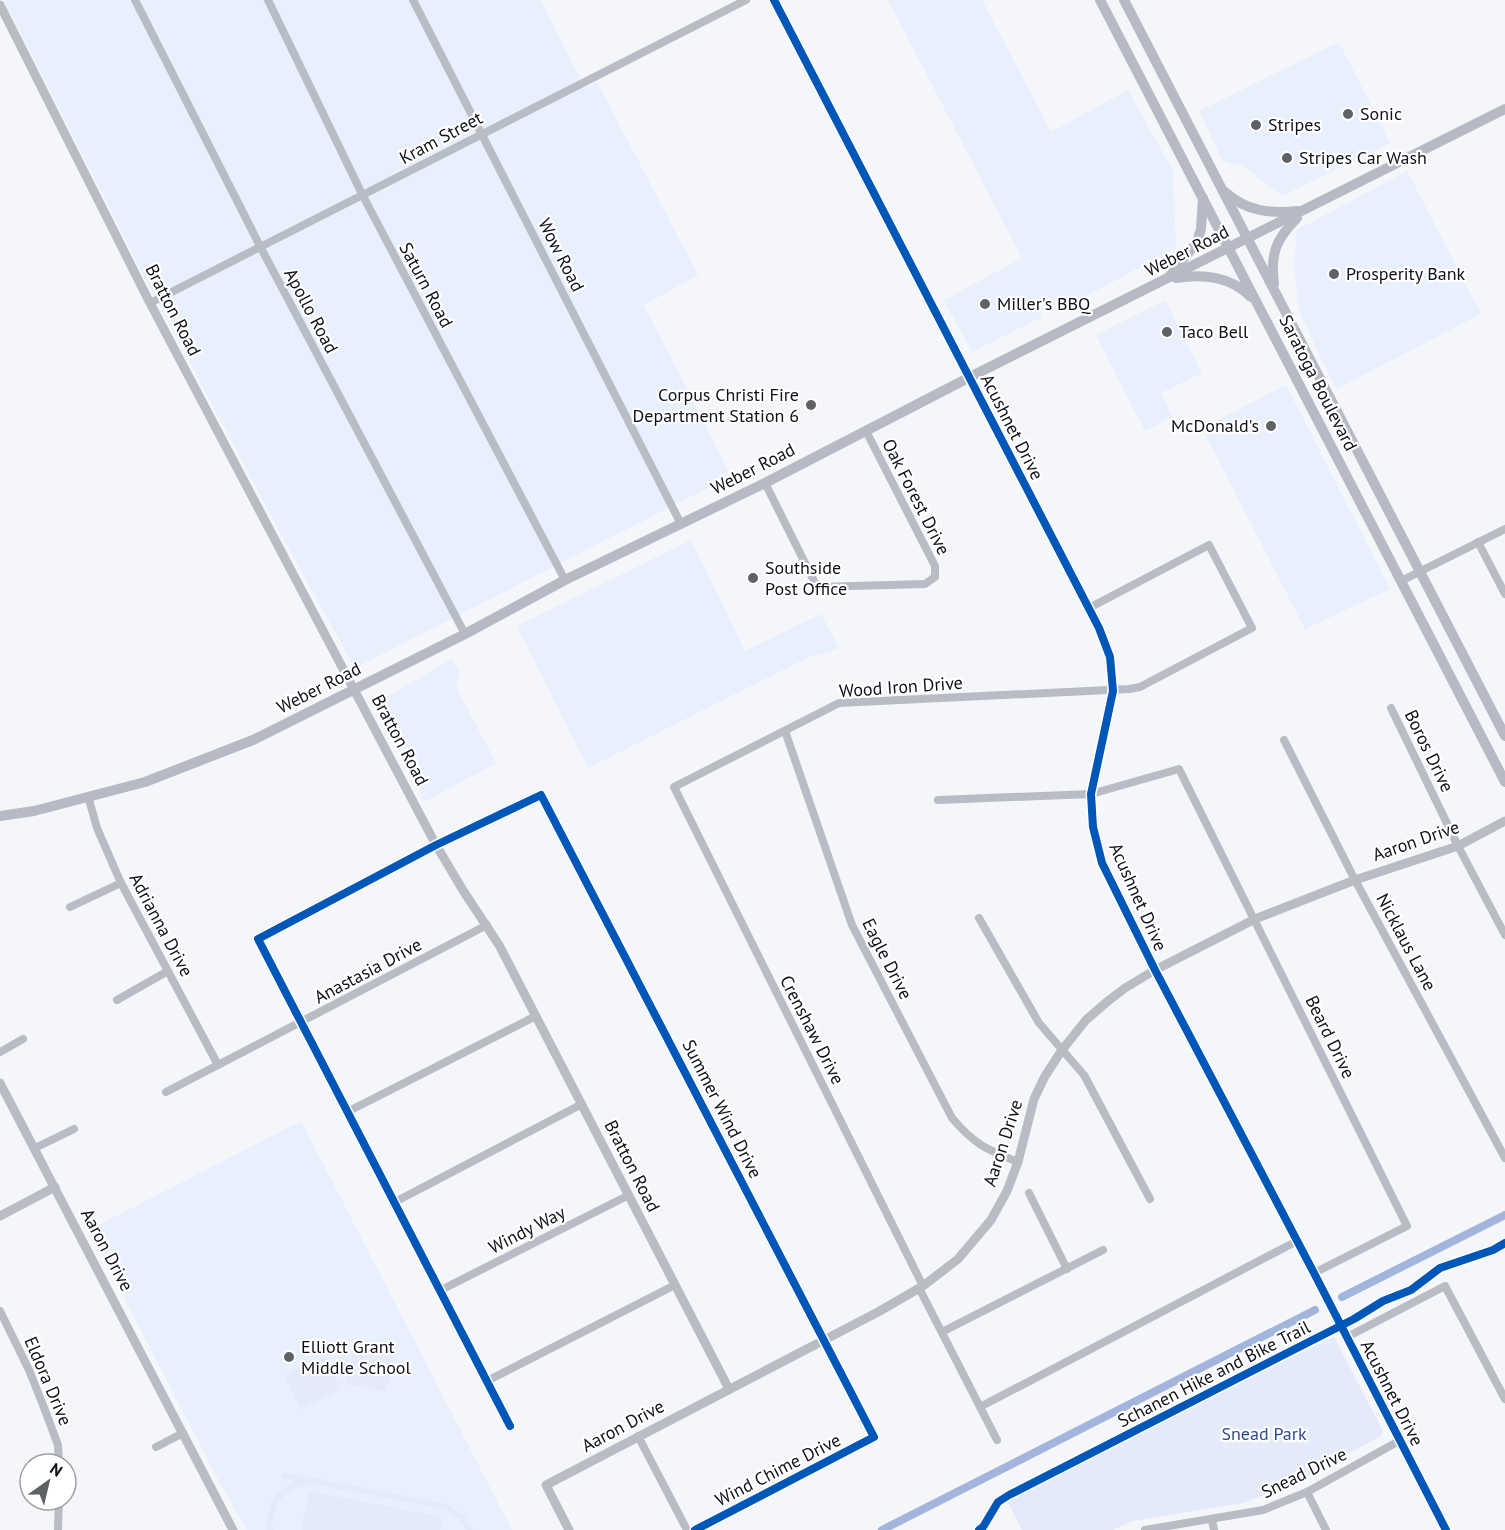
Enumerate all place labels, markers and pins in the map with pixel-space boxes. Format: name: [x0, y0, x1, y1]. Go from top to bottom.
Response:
place label: Sonic: [1360, 102, 1402, 125]
marker: Sonic: [1341, 107, 1355, 121]
place label: Stripes: [1268, 113, 1321, 136]
marker: Stripes: [1249, 118, 1263, 132]
place label: Stripes Car Wash: [1299, 146, 1427, 169]
marker: Stripes Car Wash: [1280, 151, 1294, 165]
place label: Prosperity Bank: [1346, 262, 1466, 285]
marker: Prosperity Bank: [1327, 267, 1341, 281]
place label: Miller's BBQ: [997, 292, 1091, 315]
marker: Miller's BBQ: [978, 297, 992, 311]
place label: Taco Bell: [1179, 320, 1249, 343]
marker: Taco Bell: [1160, 325, 1174, 339]
place label: Corpus Christi Fire Department Station 6: [633, 383, 799, 427]
marker: Corpus Christi Fire Department Station 6: [804, 398, 818, 412]
place label: McDonald's: [1171, 414, 1259, 437]
marker: McDonald's: [1264, 419, 1278, 433]
place label: Southside Post Office: [765, 556, 847, 600]
marker: Southside Post Office: [746, 571, 760, 585]
place label: Elliott Grant Middle School: [301, 1335, 411, 1379]
marker: Elliott Grant Middle School: [282, 1350, 296, 1364]

